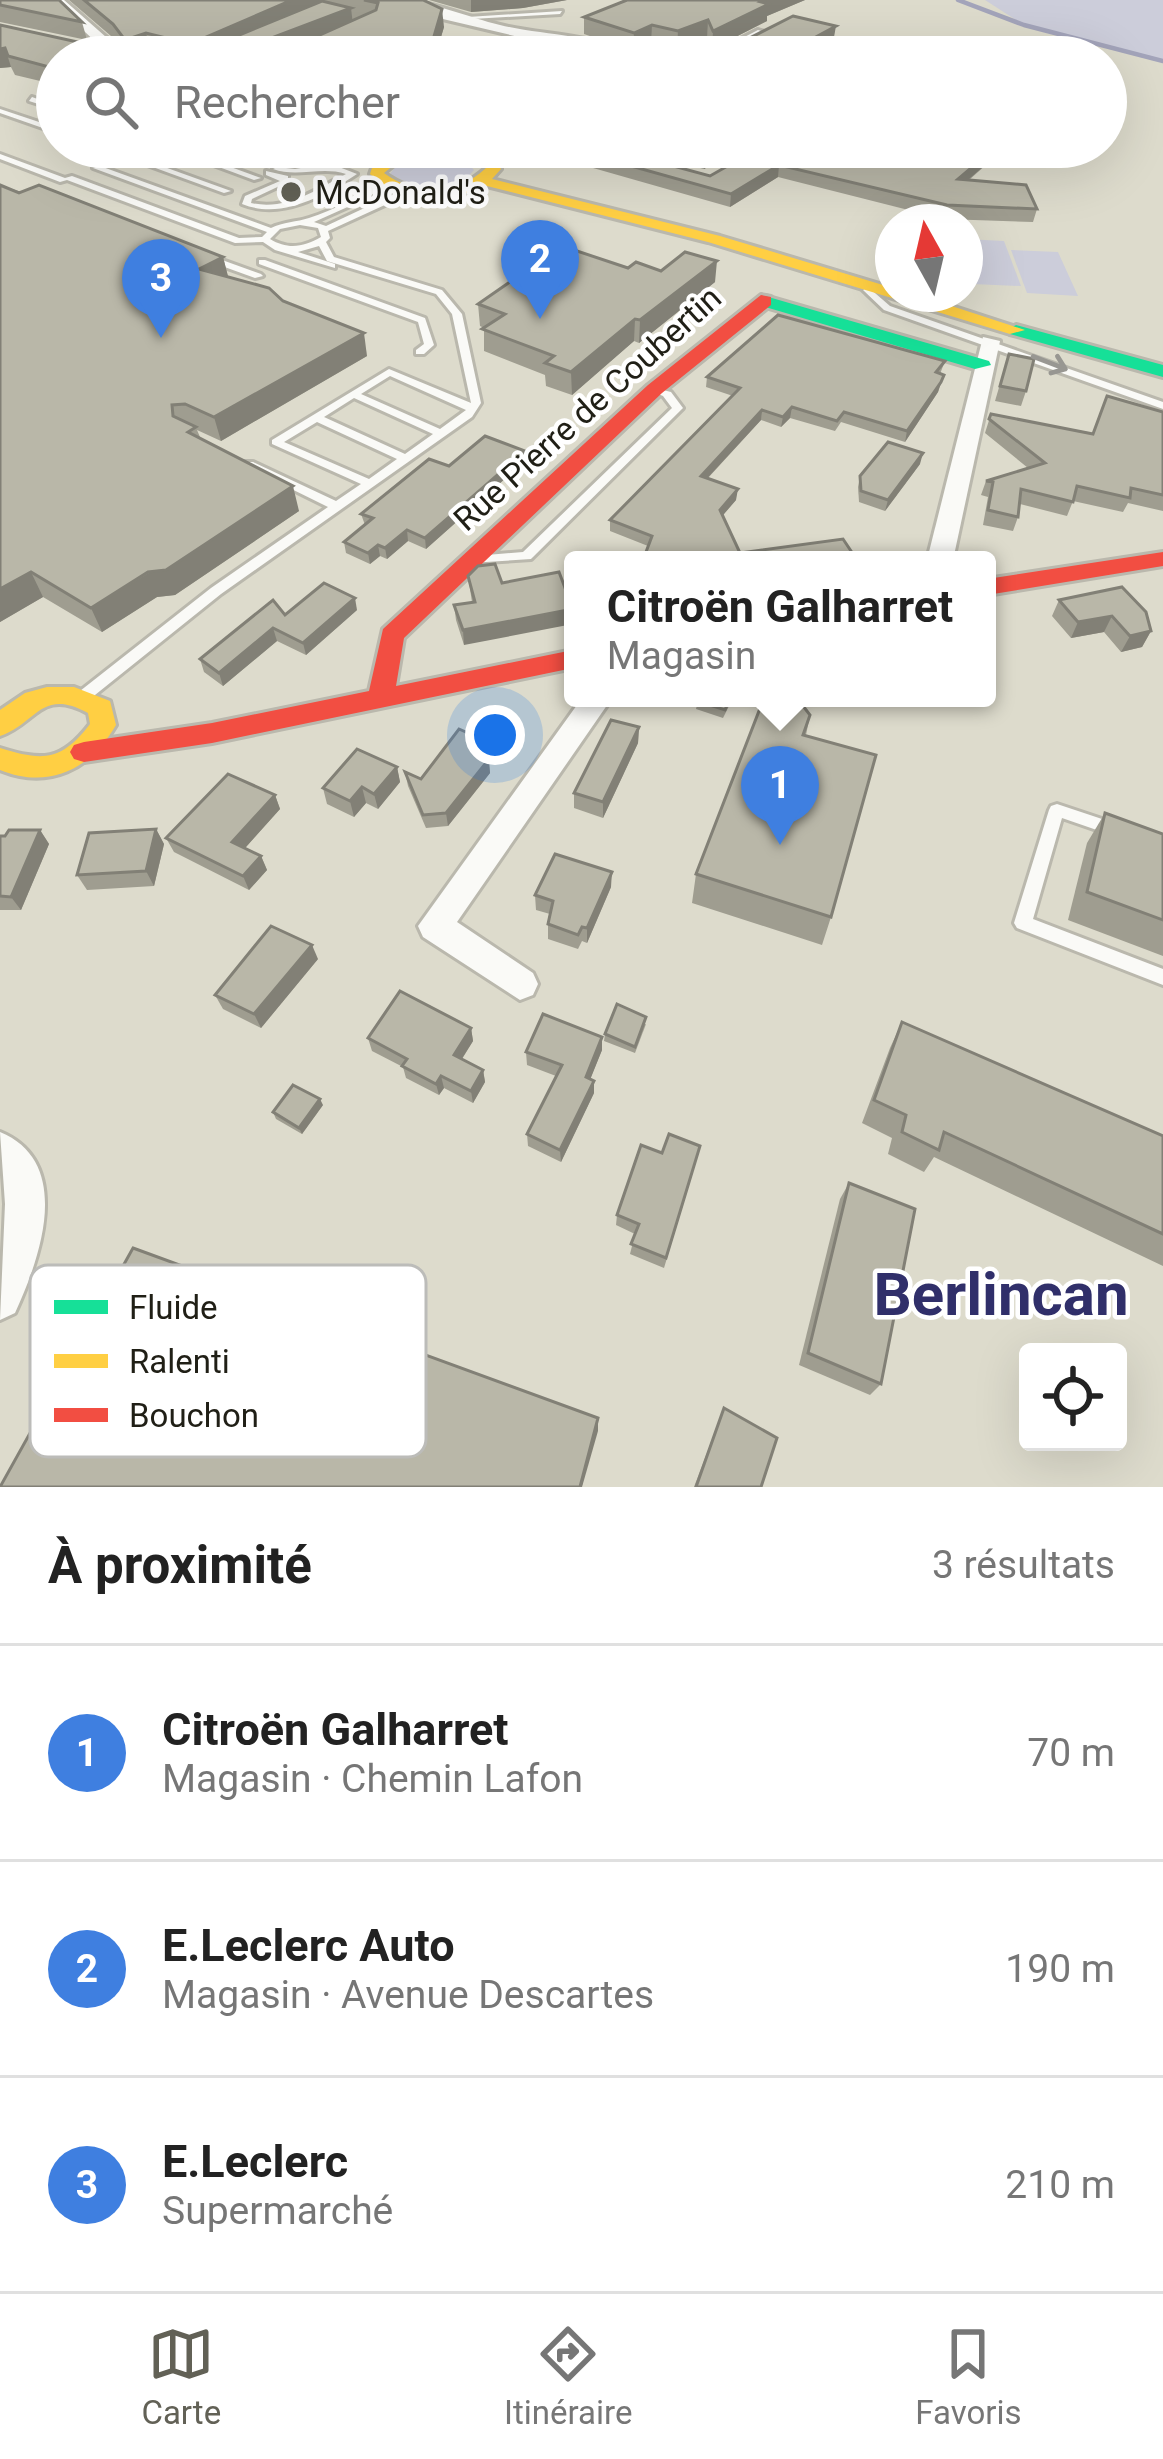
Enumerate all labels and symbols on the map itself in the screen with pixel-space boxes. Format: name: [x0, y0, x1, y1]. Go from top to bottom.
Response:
place label: McDonald's: [315, 173, 486, 212]
marker: McDonald's: [278, 179, 304, 205]
north arrow: [875, 204, 983, 312]
pin: 2: [501, 220, 579, 319]
pin: 3: [122, 239, 200, 338]
street label: Rue Pierre de Coubertin: [446, 278, 729, 539]
one-way arrow: [1030, 354, 1067, 376]
your location: [465, 705, 525, 765]
pin: 1: [741, 746, 819, 845]
district label: Berlincan: [873, 1259, 1129, 1330]
legend: [30, 1265, 426, 1457]
text: Fluide: [129, 1288, 218, 1327]
text: Ralenti: [129, 1342, 230, 1381]
text: Bouchon: [129, 1396, 259, 1435]

